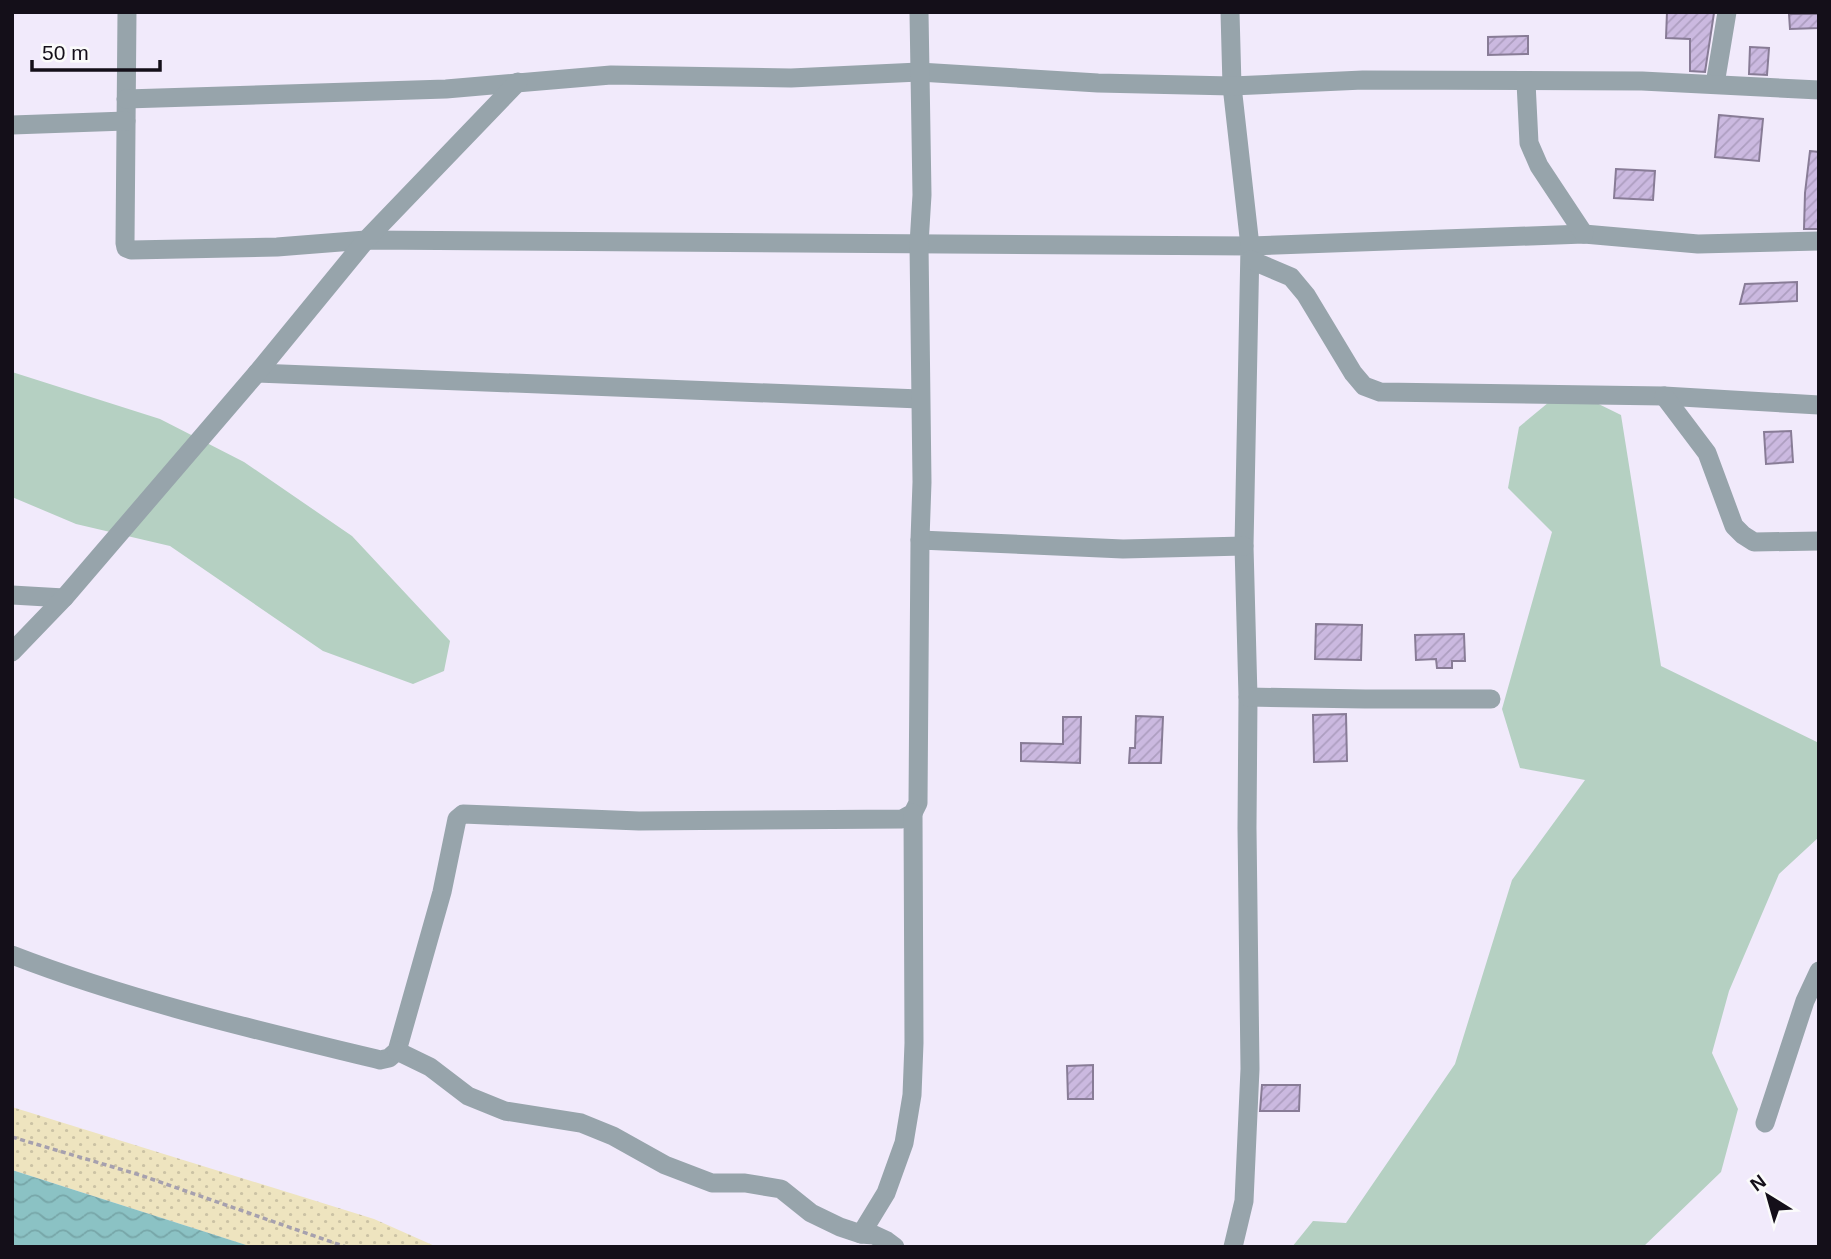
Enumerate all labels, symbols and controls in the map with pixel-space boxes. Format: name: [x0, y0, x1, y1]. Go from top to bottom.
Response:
scale bar: [32, 28, 159, 72]
text: 50 m: [42, 41, 89, 64]
north arrow: [1733, 1161, 1803, 1231]
text: N: [1746, 1170, 1770, 1195]

